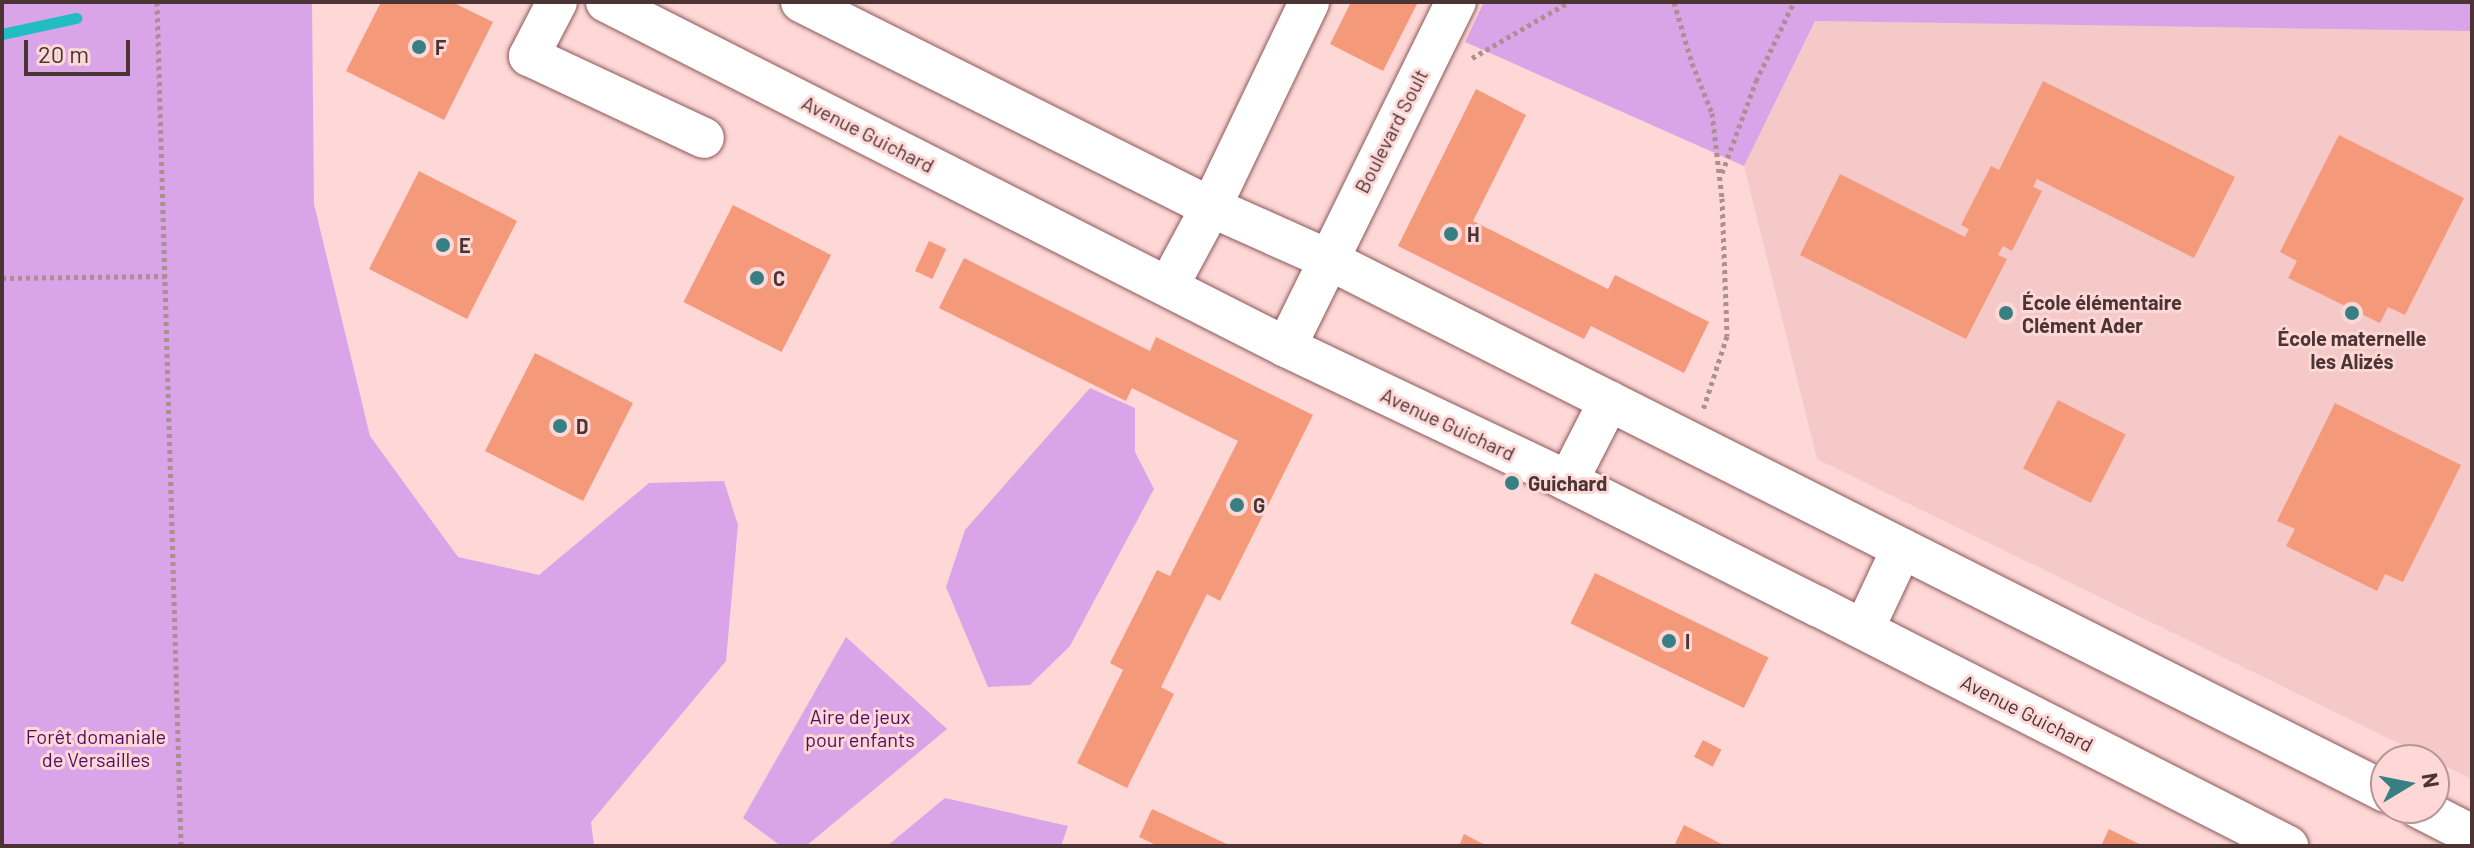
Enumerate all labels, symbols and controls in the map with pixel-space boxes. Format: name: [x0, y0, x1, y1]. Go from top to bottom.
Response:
scale bar: [28, 24, 134, 74]
place label: F: [435, 35, 446, 59]
marker: F: [410, 38, 428, 56]
text: 20 m: [38, 39, 89, 68]
street label: Boulevard Soult: [1349, 65, 1433, 197]
street label: Avenue Guichard: [798, 90, 938, 178]
place label: H: [1467, 222, 1480, 246]
marker: H: [1442, 225, 1460, 243]
place label: E: [459, 233, 471, 257]
marker: E: [434, 236, 452, 254]
place label: C: [773, 266, 785, 290]
marker: C: [748, 269, 766, 287]
place label: École élémentaire Clément Ader: [2022, 290, 2182, 337]
marker: École élémentaire Clément Ader: [1997, 304, 2015, 322]
marker: École maternelle les Alizés: [2343, 304, 2361, 322]
place label: École maternelle les Alizés: [2278, 326, 2426, 373]
street label: Avenue Guichard: [1377, 382, 1519, 466]
place label: D: [576, 414, 588, 438]
marker: D: [551, 417, 569, 435]
place label: Guichard: [1528, 471, 1607, 495]
marker: Guichard: [1503, 474, 1521, 492]
place label: G: [1253, 493, 1265, 517]
marker: G: [1228, 496, 1246, 514]
place label: I: [1685, 629, 1690, 653]
marker: I: [1660, 632, 1678, 650]
street label: Avenue Guichard: [1957, 669, 2097, 757]
park label: Aire de jeux pour enfants: [805, 704, 915, 751]
park label: Forêt domaniale de Versailles: [26, 725, 166, 772]
north arrow: [2370, 744, 2450, 824]
text: N: [2418, 771, 2446, 790]

